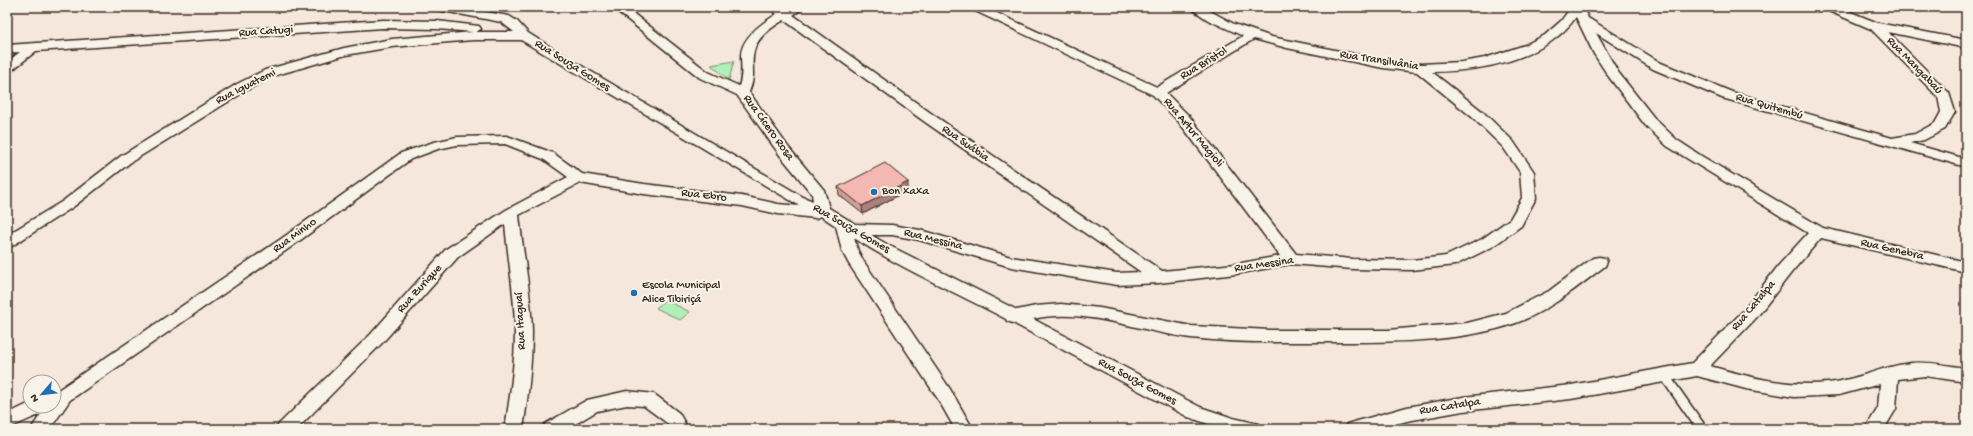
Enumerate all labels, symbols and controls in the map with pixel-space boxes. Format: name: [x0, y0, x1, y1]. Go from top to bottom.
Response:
street label: Rua Catugi: [238, 23, 294, 41]
street label: Rua Mangabaú: [1883, 34, 1945, 98]
street label: Rua Souza Gomes: [532, 37, 613, 95]
street label: Rua Bristol: [1178, 44, 1230, 84]
street label: Rua Transilvânia: [1339, 48, 1420, 74]
street label: Rua Iguatemi: [214, 66, 279, 108]
street label: Rua Quitembú: [1734, 91, 1805, 123]
street label: Rua Cícero Rosa: [739, 92, 797, 164]
street label: Rua Artur Magioli: [1160, 95, 1226, 171]
street label: Rua Suábia: [939, 123, 992, 166]
place label: Bon xaxa: [881, 185, 929, 199]
street label: Rua Ebro: [680, 186, 728, 206]
marker: Bon xaxa: [869, 187, 879, 197]
street label: Rua Souza Gomes: [810, 201, 892, 257]
street label: Rua Minho: [270, 215, 320, 257]
street label: Rua Messina: [902, 226, 964, 254]
street label: Rua Genebra: [1859, 236, 1925, 264]
street label: Rua Messina: [1233, 254, 1295, 276]
street label: Rua Zurique: [394, 261, 446, 316]
street label: Rua Catalpa: [1729, 278, 1779, 334]
place label: Escola Municipal Alice Tibiriçá: [642, 279, 721, 307]
marker: Escola Municipal Alice Tibiriçá: [629, 288, 639, 298]
street label: Rua Itaguaí: [512, 291, 529, 350]
street label: Rua Souza Gomes: [1095, 355, 1179, 409]
north arrow: [22, 374, 62, 414]
text: N: [28, 392, 42, 404]
street label: Rua Catalpa: [1419, 395, 1482, 419]

